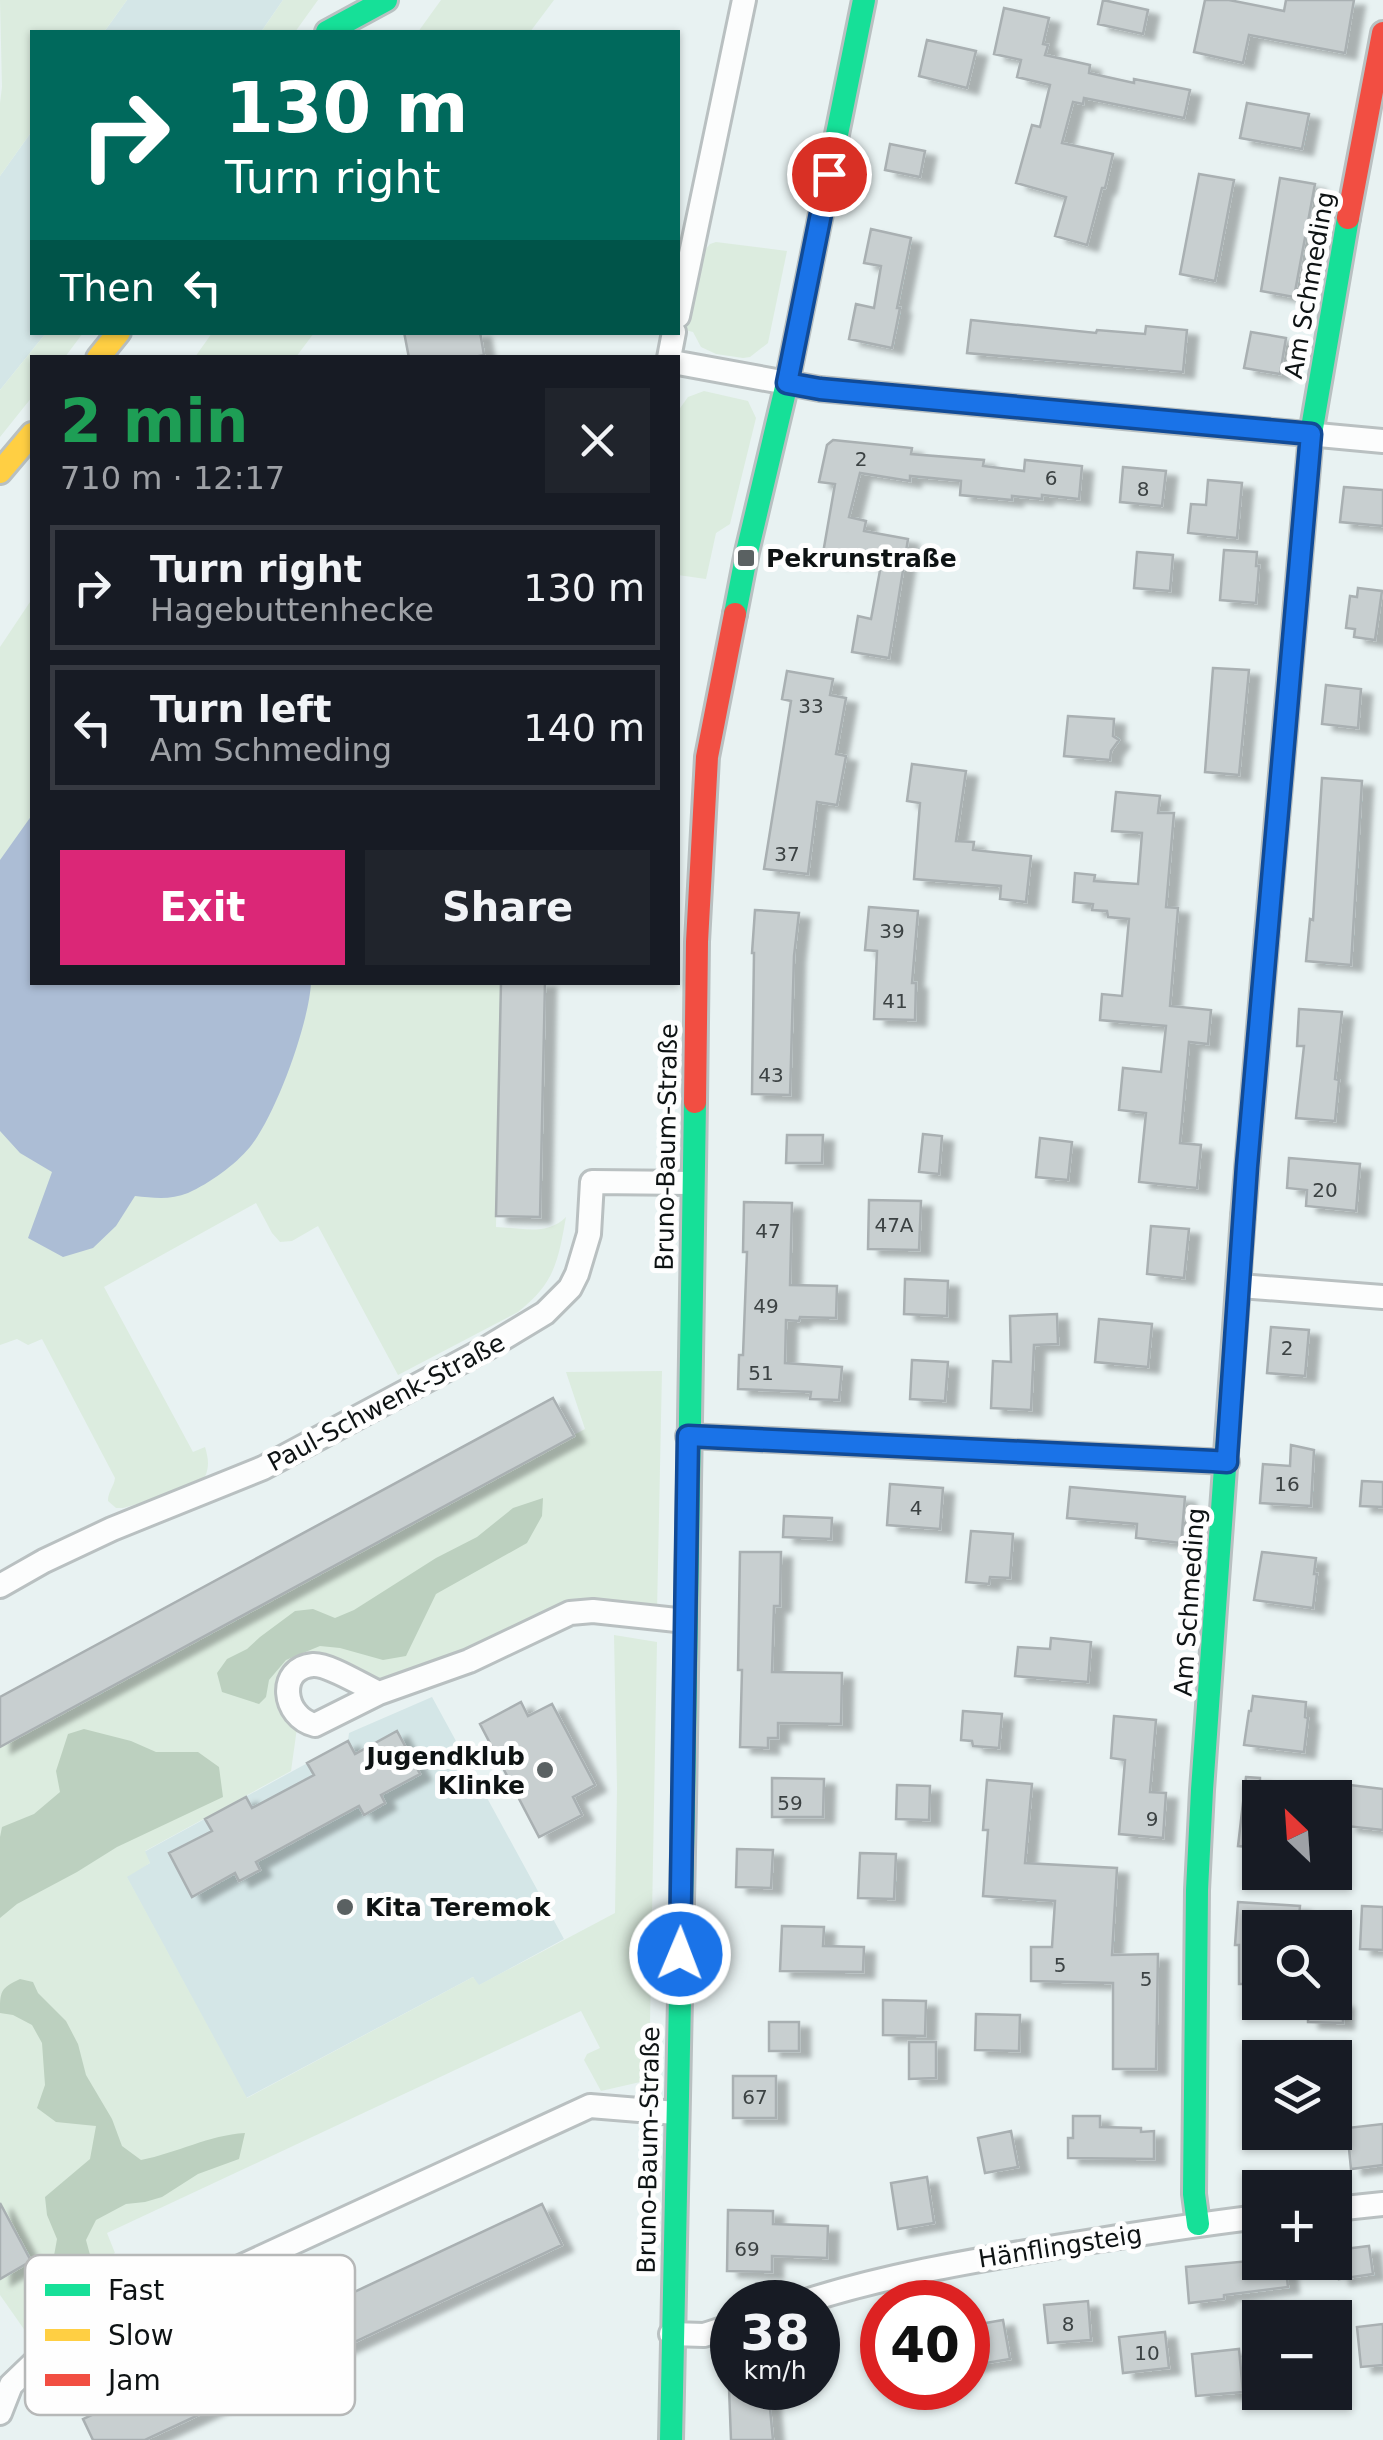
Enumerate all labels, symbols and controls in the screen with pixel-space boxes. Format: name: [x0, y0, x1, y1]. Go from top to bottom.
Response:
text: 130 m: [225, 67, 468, 149]
icon: right: [60, 70, 190, 200]
pin: [787, 132, 872, 217]
icon: arrive: [802, 147, 857, 202]
text: Turn right: [225, 151, 440, 204]
street label: Am Schmeding: [1279, 189, 1340, 381]
icon: left: [175, 260, 230, 315]
text: Then: [60, 266, 155, 310]
text: 2 min: [60, 386, 248, 456]
button: close: [545, 388, 650, 493]
house number: 2: [855, 447, 867, 471]
text: 710 m · 12:17: [60, 459, 285, 497]
house number: 6: [1045, 466, 1057, 490]
house number: 8: [1137, 477, 1149, 501]
place label: Pekrunstraße: [766, 544, 957, 573]
text: Turn right: [150, 547, 362, 591]
marker: Pekrunstraße: [735, 547, 757, 569]
icon: right: [65, 560, 120, 615]
text: 130 m: [523, 566, 645, 610]
text: Hagebuttenhecke: [150, 591, 434, 629]
text: Turn left: [150, 687, 331, 731]
house number: 33: [798, 694, 824, 718]
icon: left: [65, 700, 120, 755]
text: 140 m: [523, 706, 645, 750]
text: Am Schmeding: [150, 731, 392, 769]
house number: 37: [774, 842, 800, 866]
button: Exit: [60, 850, 345, 965]
button: Share: [365, 850, 650, 965]
house number: 39: [879, 919, 905, 943]
house number: 41: [882, 989, 908, 1013]
street label: Bruno-Baum-Straße: [650, 1023, 683, 1271]
house number: 43: [758, 1063, 784, 1087]
house number: 20: [1312, 1178, 1338, 1202]
house number: 47A: [874, 1213, 914, 1237]
house number: 47: [755, 1219, 781, 1243]
house number: 49: [753, 1294, 779, 1318]
street label: Paul-Schwenk-Straße: [263, 1328, 510, 1477]
house number: 2: [1281, 1336, 1293, 1360]
house number: 51: [748, 1361, 774, 1385]
house number: 16: [1274, 1472, 1300, 1496]
house number: 4: [910, 1496, 922, 1520]
street label: Am Schmeding: [1168, 1507, 1211, 1697]
place label: Jugendklub Klinke: [364, 1742, 525, 1800]
marker: Jugendklub Klinke: [534, 1759, 556, 1781]
north arrow: [1242, 1780, 1352, 1890]
map controls: [1242, 1780, 1352, 2410]
house number: 59: [777, 1791, 803, 1815]
house number: 9: [1146, 1807, 1158, 1831]
place label: Kita Teremok: [365, 1893, 552, 1922]
marker: Kita Teremok: [334, 1896, 356, 1918]
position arrow: [628, 1902, 732, 2006]
button: search: [1242, 1910, 1352, 2020]
house number: 5: [1054, 1953, 1066, 1977]
house number: 5: [1140, 1967, 1152, 1991]
street label: Bruno-Baum-Straße: [632, 2026, 665, 2274]
button: layers: [1242, 2040, 1352, 2150]
house number: 67: [742, 2085, 768, 2109]
button: +: [1242, 2170, 1352, 2280]
street label: Hänflingsteig: [976, 2219, 1144, 2274]
house number: 69: [734, 2237, 760, 2261]
legend: [25, 2255, 355, 2415]
text: Fast: [108, 2274, 164, 2307]
speed limit sign: 40: [860, 2280, 990, 2410]
button: −: [1242, 2300, 1352, 2410]
text: 38: [740, 2304, 810, 2362]
house number: 8: [1062, 2312, 1074, 2336]
text: Slow: [108, 2319, 174, 2352]
house number: 10: [1134, 2341, 1160, 2365]
text: km/h: [743, 2356, 807, 2385]
text: Jam: [106, 2364, 161, 2397]

